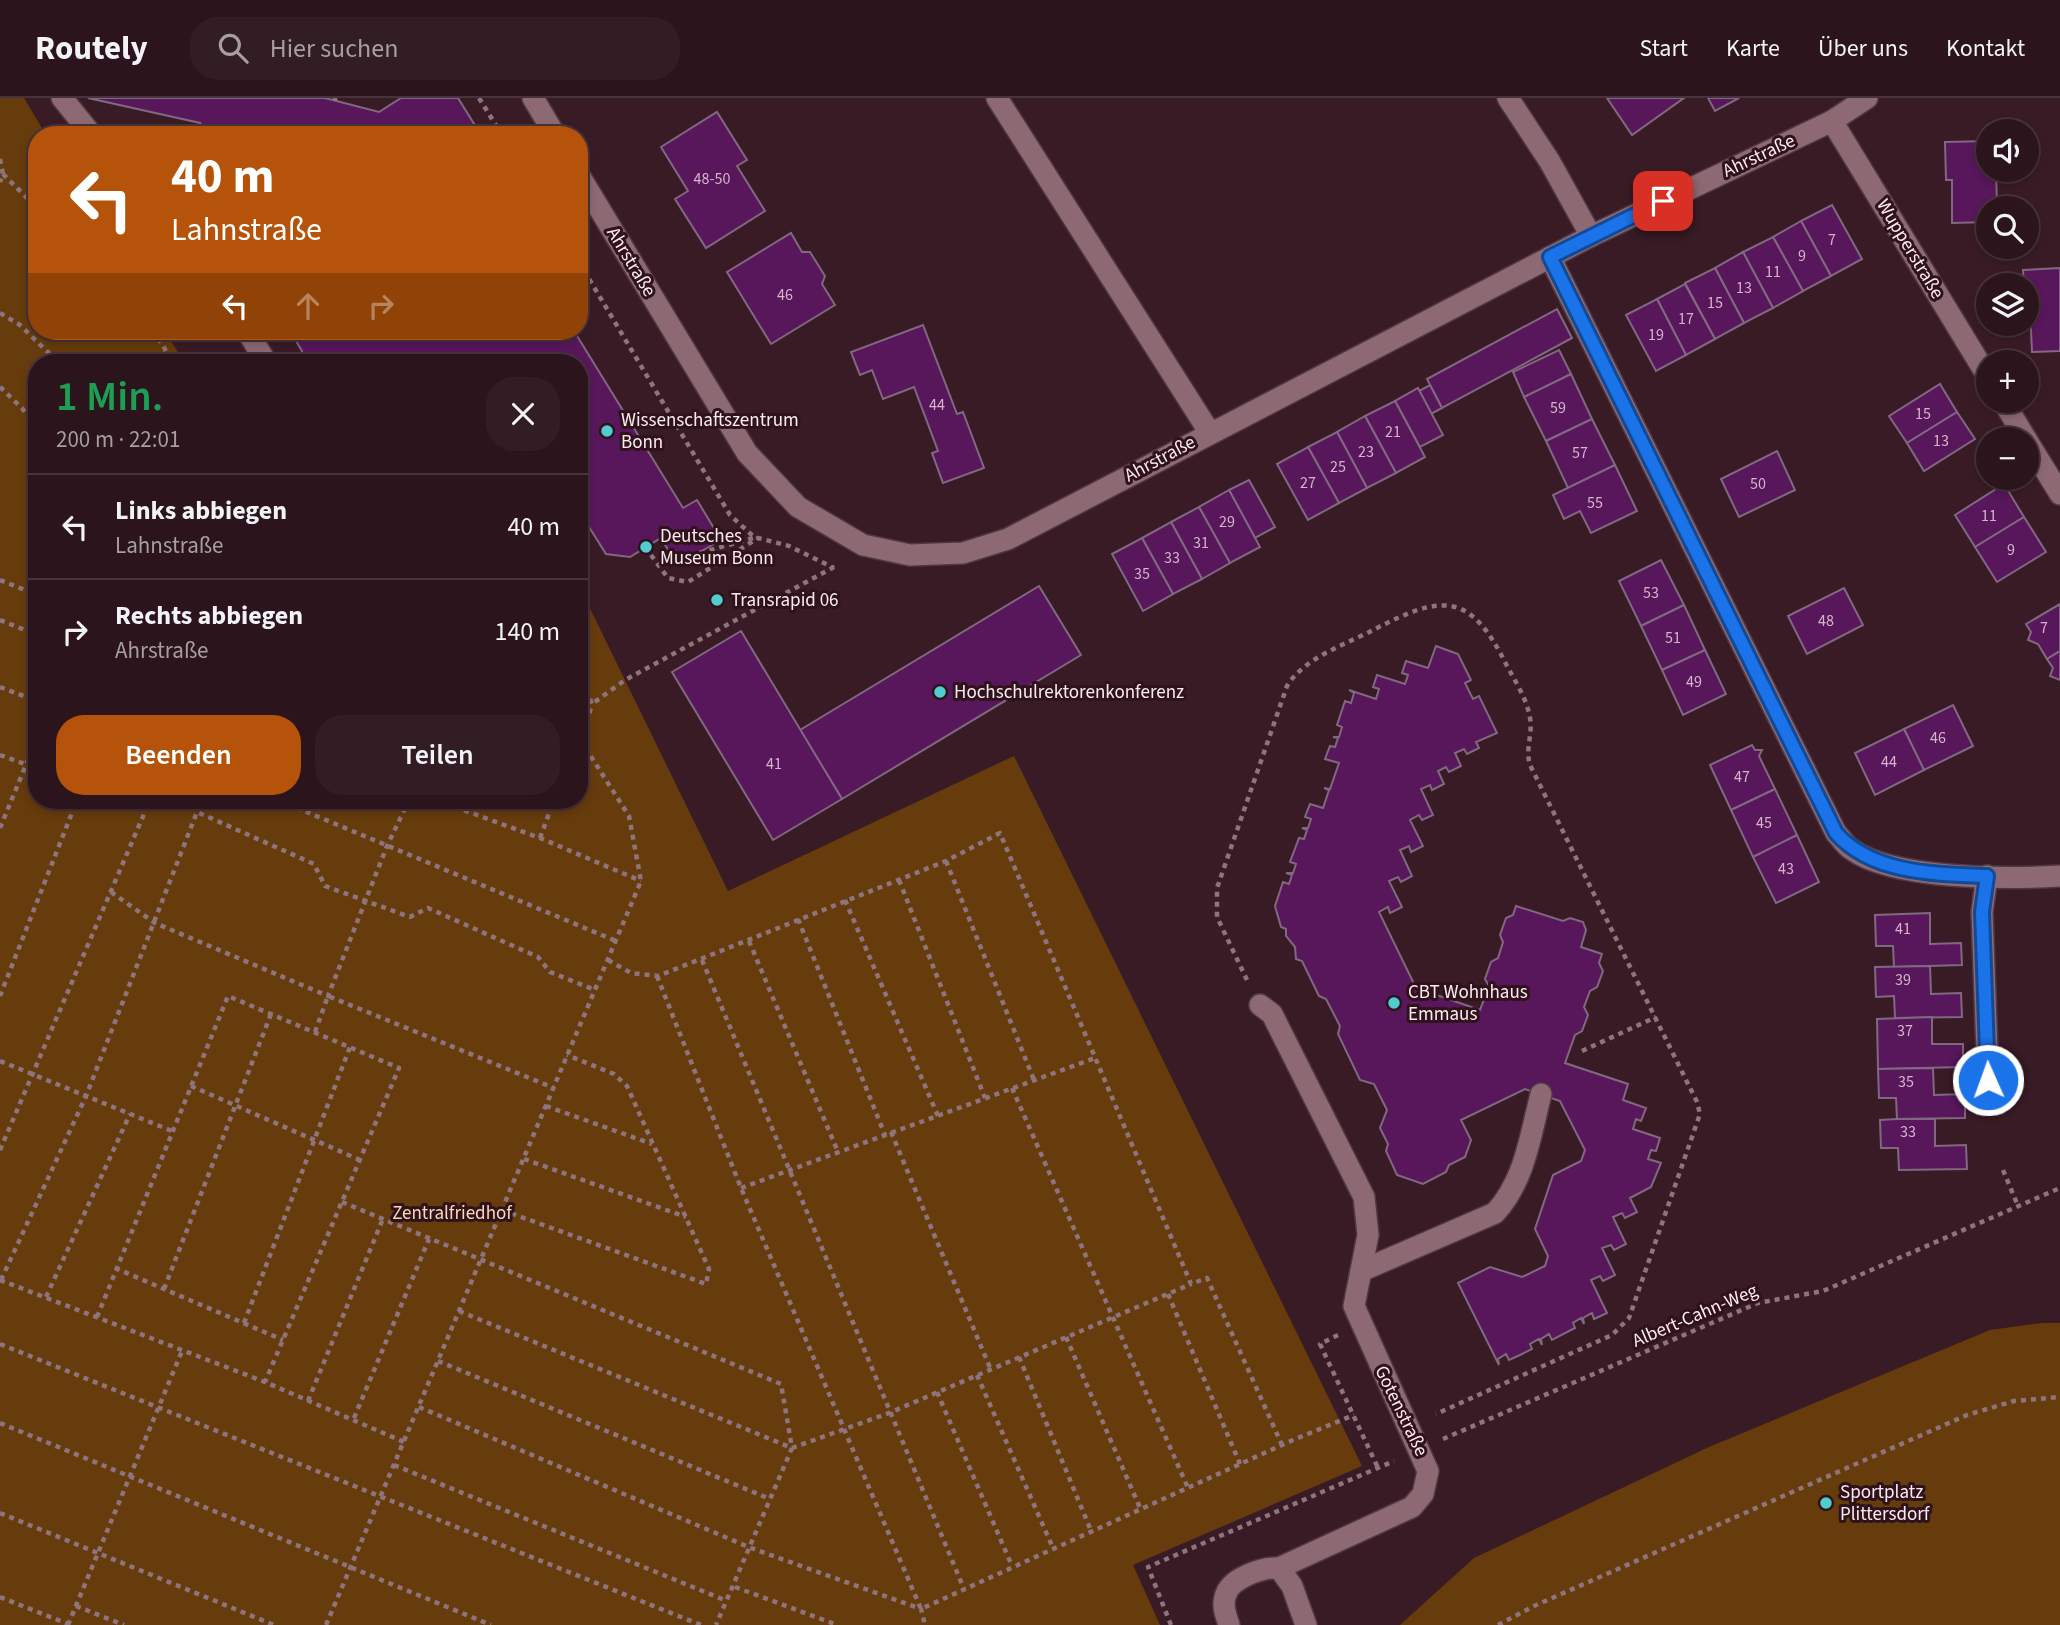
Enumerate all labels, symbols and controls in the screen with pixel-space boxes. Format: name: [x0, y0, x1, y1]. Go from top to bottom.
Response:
search box: [190, 17, 680, 80]
text: Routely: [35, 25, 148, 72]
icon: search: [214, 29, 252, 67]
text: Hier suchen: [270, 30, 398, 67]
text: Start: [1640, 31, 1688, 66]
text: Karte: [1726, 31, 1780, 66]
text: Über uns: [1818, 31, 1908, 66]
text: Kontakt: [1946, 31, 2025, 66]
map controls: [1976, 119, 2039, 490]
button: sound: [1976, 119, 2039, 182]
street label: Ahrstraße: [1718, 127, 1800, 185]
text: 40 m: [171, 142, 275, 212]
icon: left: [56, 154, 147, 245]
house number: 48-50: [694, 168, 730, 190]
pin: [1633, 171, 1693, 231]
icon: arrive: [1644, 182, 1682, 220]
street label: Wupperstraße: [1869, 194, 1951, 304]
button: search: [1976, 196, 2039, 259]
text: Lahnstraße: [171, 207, 322, 253]
street label: Ahrstraße: [600, 222, 662, 302]
house number: 7: [1828, 229, 1836, 251]
house number: 9: [1798, 245, 1806, 267]
house number: 11: [1765, 261, 1781, 283]
button: layers: [1976, 273, 2039, 336]
house number: 13: [1736, 277, 1752, 299]
house number: 46: [777, 284, 793, 306]
icon: left: [216, 287, 254, 325]
icon: ahead: [289, 287, 327, 325]
icon: right: [362, 287, 400, 325]
house number: 15: [1707, 292, 1723, 314]
house number: 17: [1678, 308, 1694, 330]
house number: 19: [1648, 324, 1664, 346]
button: +: [1976, 350, 2039, 413]
text: 1 Min.: [56, 367, 163, 427]
button: close: [486, 377, 560, 451]
house number: 44: [929, 394, 945, 416]
house number: 59: [1550, 397, 1566, 419]
house number: 15: [1915, 403, 1931, 425]
place label: Wissenschaftszentrum Bonn: [621, 407, 799, 456]
house number: 21: [1385, 421, 1401, 443]
text: 200 m · 22:01: [56, 423, 180, 456]
marker: Wissenschaftszentrum Bonn: [599, 423, 615, 439]
button: −: [1976, 427, 2039, 490]
street label: Ahrstraße: [1120, 429, 1200, 489]
house number: 13: [1933, 430, 1949, 452]
house number: 23: [1358, 441, 1374, 463]
house number: 57: [1572, 442, 1588, 464]
house number: 25: [1330, 456, 1346, 478]
house number: 27: [1300, 472, 1316, 494]
house number: 50: [1750, 473, 1766, 495]
text: Links abbiegen: [115, 492, 287, 529]
house number: 55: [1587, 492, 1603, 514]
house number: 11: [1981, 505, 1997, 527]
icon: left: [56, 508, 94, 546]
text: 40 m: [507, 508, 560, 545]
house number: 29: [1219, 511, 1235, 533]
place label: Deutsches Museum Bonn: [660, 523, 774, 572]
text: Lahnstraße: [115, 529, 224, 562]
house number: 31: [1193, 532, 1209, 554]
marker: Deutsches Museum Bonn: [638, 539, 654, 555]
house number: 9: [2007, 539, 2015, 561]
house number: 33: [1164, 547, 1180, 569]
house number: 35: [1134, 563, 1150, 585]
house number: 53: [1643, 582, 1659, 604]
place label: Transrapid 06: [731, 587, 839, 614]
marker: Transrapid 06: [709, 592, 725, 608]
text: Rechts abbiegen: [115, 597, 303, 634]
house number: 48: [1818, 610, 1834, 632]
icon: right: [56, 613, 94, 651]
text: 140 m: [494, 613, 560, 650]
house number: 7: [2040, 617, 2048, 639]
house number: 51: [1665, 627, 1681, 649]
text: Ahrstraße: [115, 634, 209, 667]
house number: 49: [1686, 671, 1702, 693]
place label: Hochschulrektorenkonferenz: [954, 679, 1184, 706]
marker: Hochschulrektorenkonferenz: [932, 684, 948, 700]
button: Beenden: [56, 715, 301, 795]
button: Teilen: [315, 715, 560, 795]
house number: 46: [1930, 727, 1946, 749]
house number: 44: [1881, 751, 1897, 773]
house number: 41: [766, 753, 782, 775]
house number: 47: [1734, 766, 1750, 788]
house number: 45: [1756, 812, 1772, 834]
house number: 43: [1778, 858, 1794, 880]
house number: 41: [1895, 918, 1911, 940]
house number: 39: [1895, 969, 1911, 991]
place label: CBT Wohnhaus Emmaus: [1408, 979, 1528, 1028]
marker: CBT Wohnhaus Emmaus: [1386, 995, 1402, 1011]
house number: 37: [1897, 1020, 1913, 1042]
position arrow: [1951, 1043, 2025, 1117]
house number: 35: [1898, 1071, 1914, 1093]
house number: 33: [1900, 1121, 1916, 1143]
park label: Zentralfriedhof: [392, 1200, 513, 1227]
street label: Albert-Cahn-Weg: [1628, 1277, 1762, 1355]
street label: Gotenstraße: [1367, 1361, 1435, 1461]
place label: Sportplatz Plittersdorf: [1840, 1479, 1931, 1528]
marker: Sportplatz Plittersdorf: [1818, 1495, 1834, 1511]

